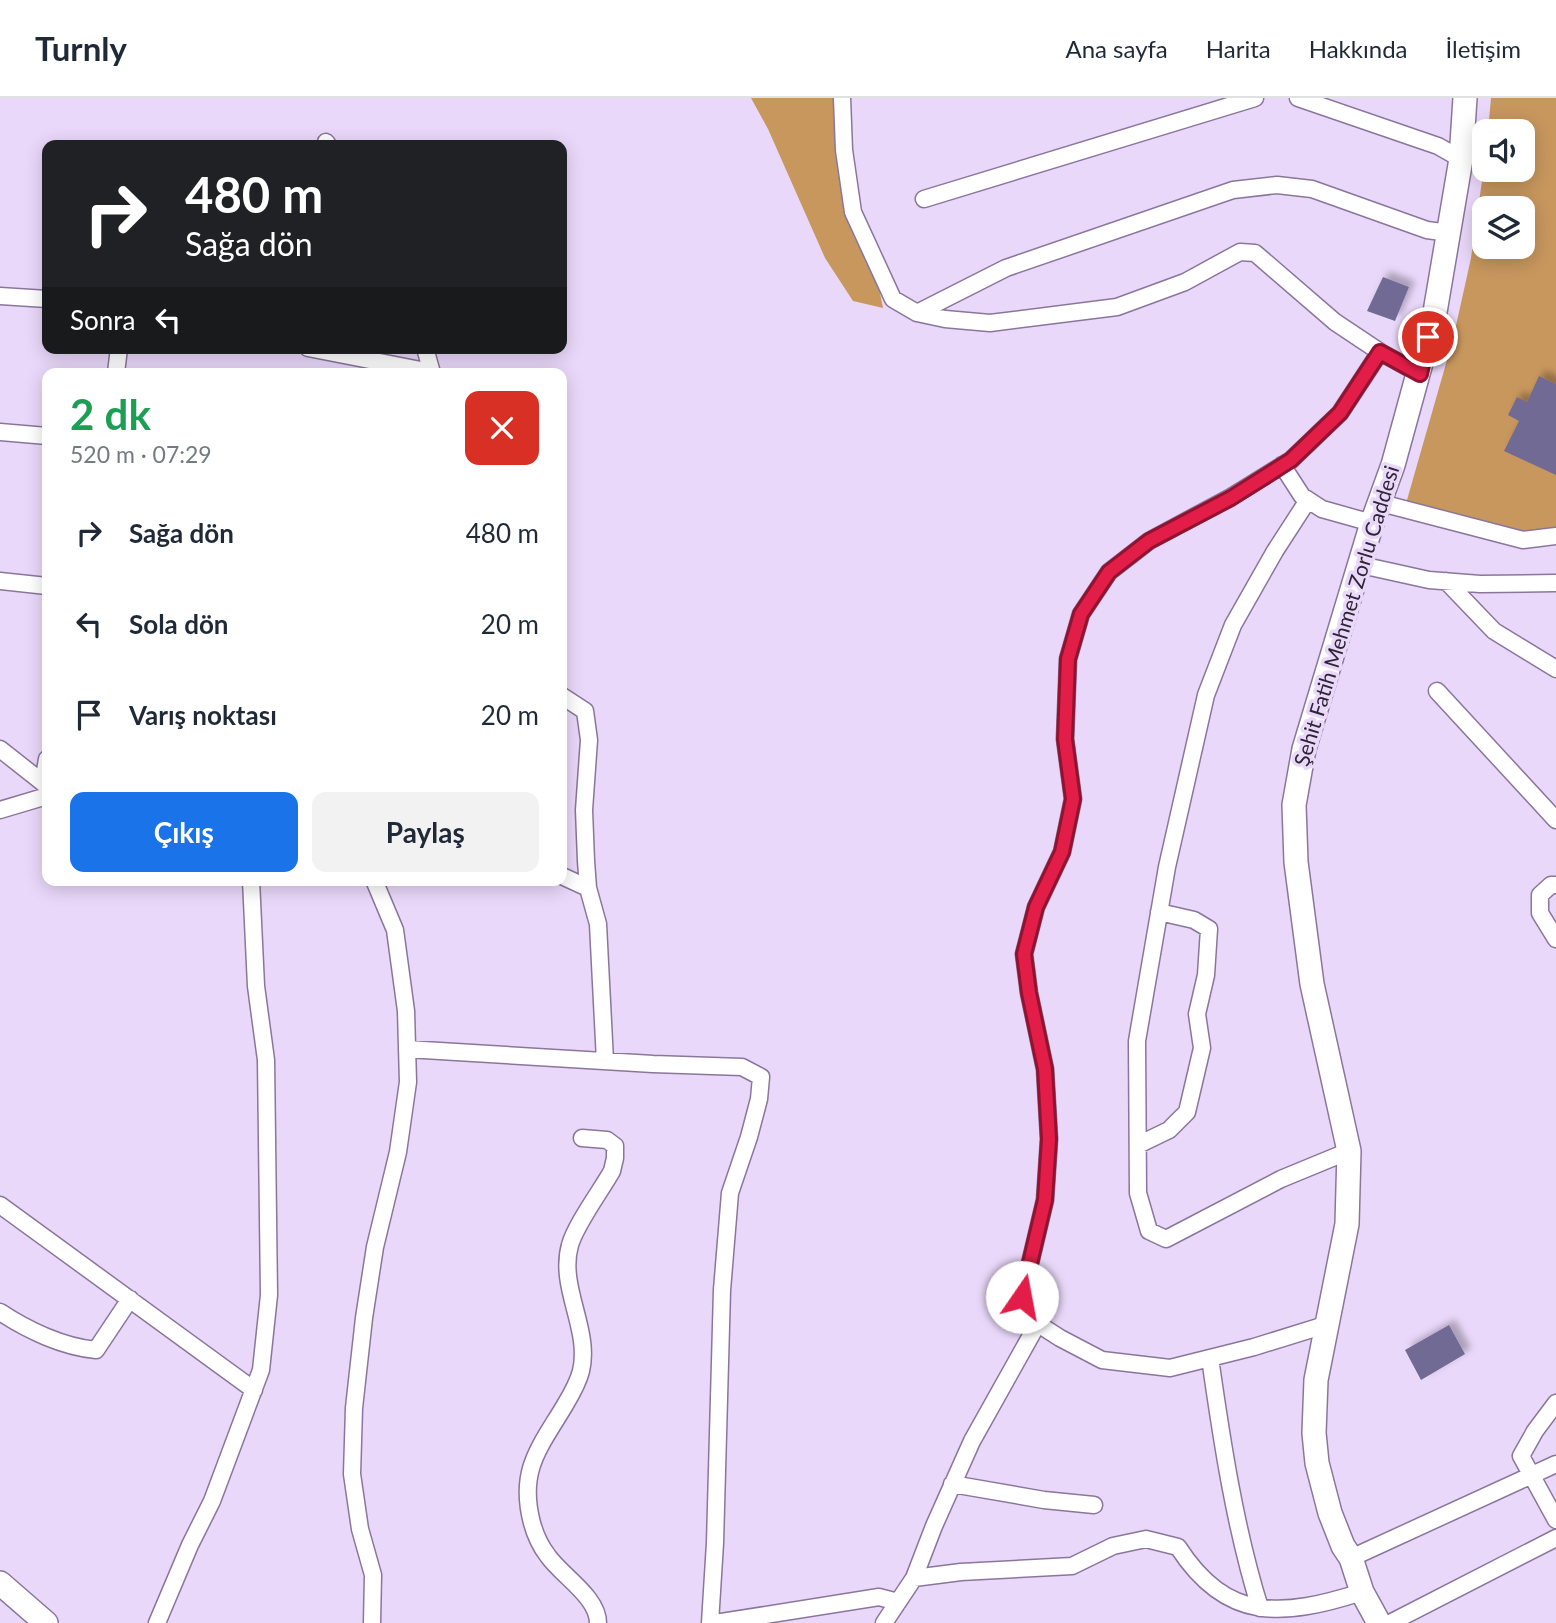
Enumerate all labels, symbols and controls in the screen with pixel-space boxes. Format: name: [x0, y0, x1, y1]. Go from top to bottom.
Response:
text: Turnly: [35, 28, 127, 68]
text: Ana sayfa: [1065, 34, 1168, 63]
text: Harita: [1206, 34, 1271, 63]
text: Hakkında: [1309, 34, 1408, 63]
text: İletişim: [1446, 34, 1521, 63]
map controls: [1472, 119, 1535, 259]
button: sound: [1472, 119, 1535, 182]
text: 480 m: [185, 165, 323, 223]
icon: right: [70, 168, 161, 259]
button: layers: [1472, 196, 1535, 259]
text: Sağa dön: [185, 224, 313, 263]
icon: left: [149, 301, 187, 339]
text: Sonra: [70, 304, 135, 336]
pin: [1398, 307, 1458, 367]
icon: arrive: [1409, 318, 1447, 356]
text: 2 dk: [70, 389, 151, 439]
button: close: [465, 391, 539, 465]
text: 520 m · 07:29: [70, 440, 212, 468]
street label: Şehit Fatih Mehmet Zorlu Caddesi: [1288, 462, 1403, 769]
icon: right: [70, 514, 108, 552]
text: Sağa dön: [129, 517, 234, 549]
text: 480 m: [466, 517, 539, 549]
icon: left: [70, 605, 108, 643]
text: Sola dön: [129, 608, 229, 640]
text: 20 m: [481, 608, 539, 640]
icon: arrive: [70, 696, 108, 734]
text: Varış noktası: [129, 699, 277, 731]
text: 20 m: [481, 699, 539, 731]
button: Çıkış: [70, 792, 298, 872]
button: Paylaş: [312, 792, 539, 872]
position arrow: [985, 1260, 1059, 1334]

